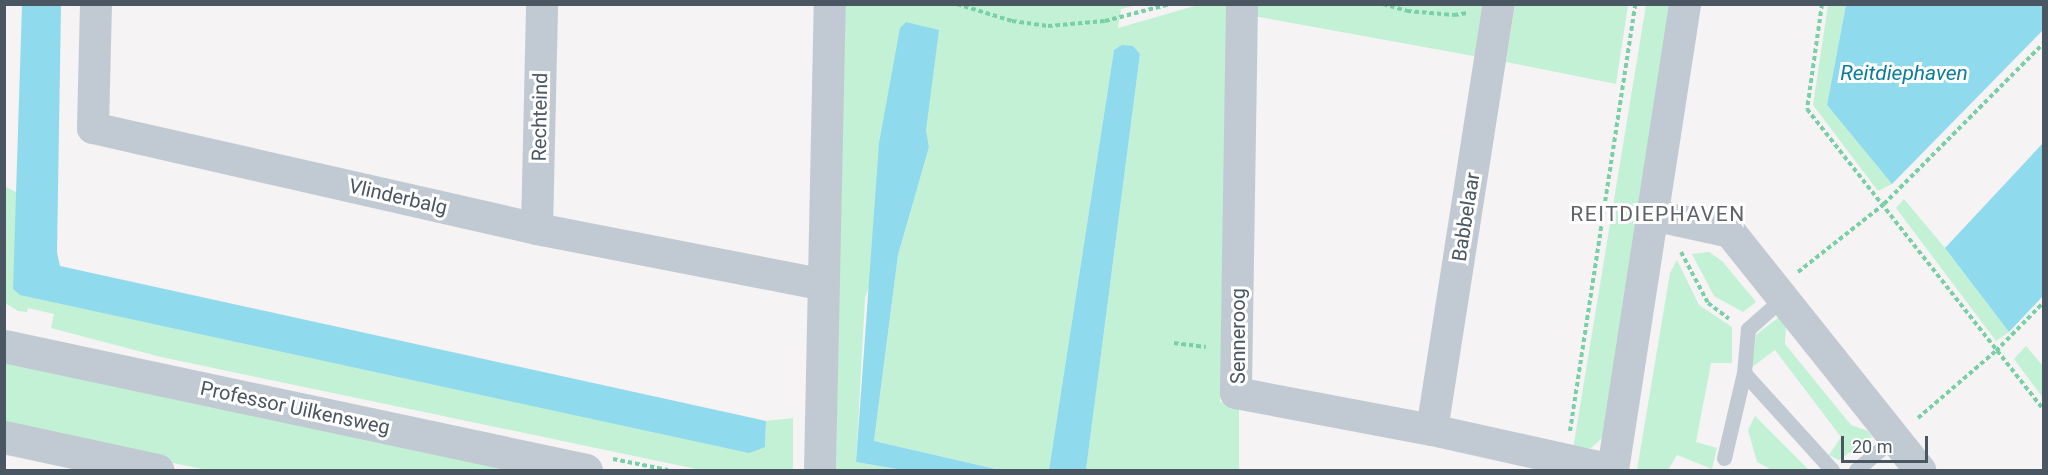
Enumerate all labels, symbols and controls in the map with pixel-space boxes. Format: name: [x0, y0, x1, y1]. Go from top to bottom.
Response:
water label: Reitdiephaven: [1840, 60, 1968, 86]
street label: Rechteind: [527, 72, 553, 162]
street label: Babbelaar: [1447, 171, 1485, 263]
street label: Vlinderbalg: [346, 174, 450, 220]
district label: REITDIEPHAVEN: [1570, 201, 1746, 227]
street label: Senneroog: [1226, 288, 1250, 384]
street label: Professor Uilkensweg: [198, 376, 392, 440]
scale bar: [1844, 424, 1931, 462]
text: 20 m: [1852, 436, 1892, 457]

